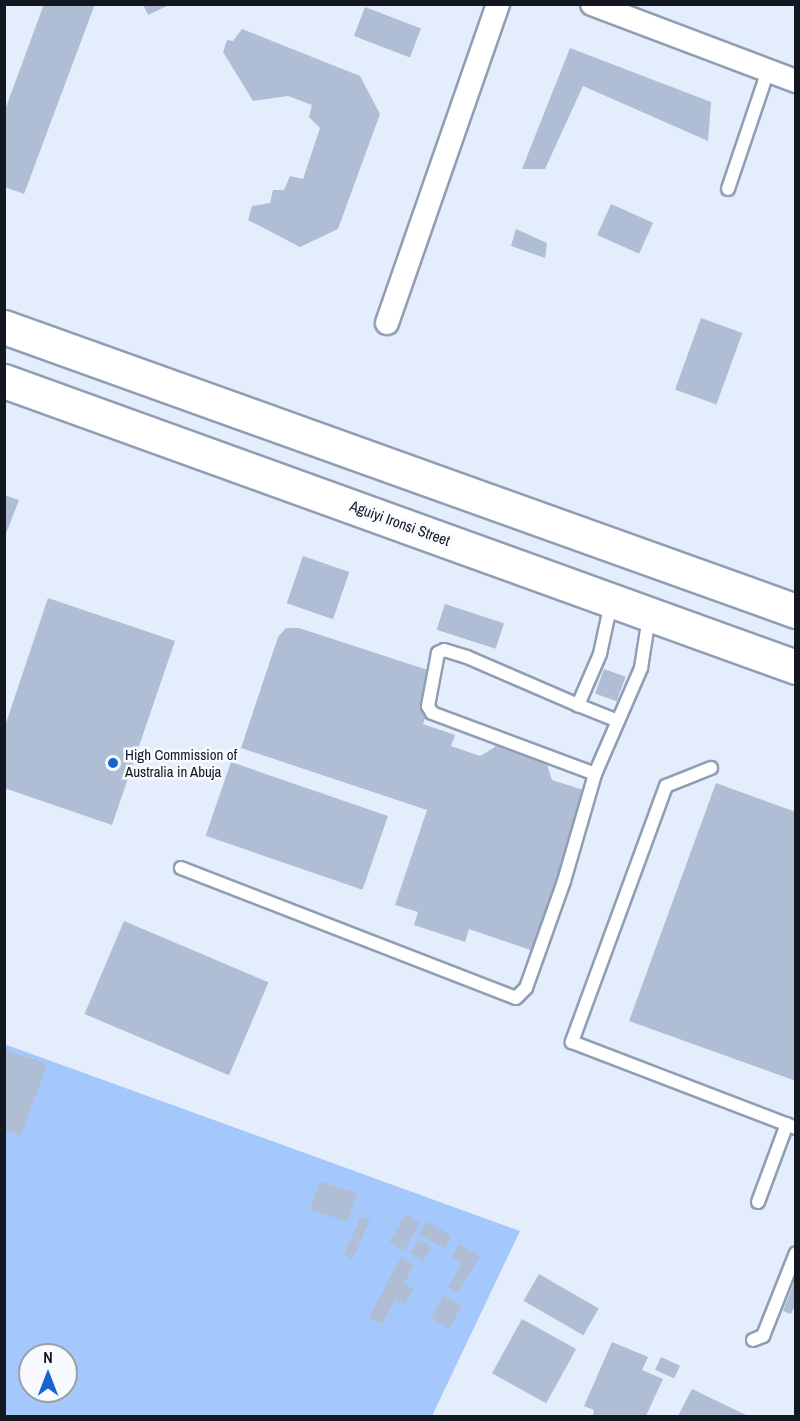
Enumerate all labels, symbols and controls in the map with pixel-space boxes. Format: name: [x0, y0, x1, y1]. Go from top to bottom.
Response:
street label: Aguiyi Ironsi Street: [347, 497, 453, 549]
place label: High Commission of Australia in Abuja: [125, 745, 237, 780]
marker: High Commission of Australia in Abuja: [106, 756, 120, 770]
north arrow: [18, 1343, 78, 1403]
text: N: [43, 1346, 53, 1368]

